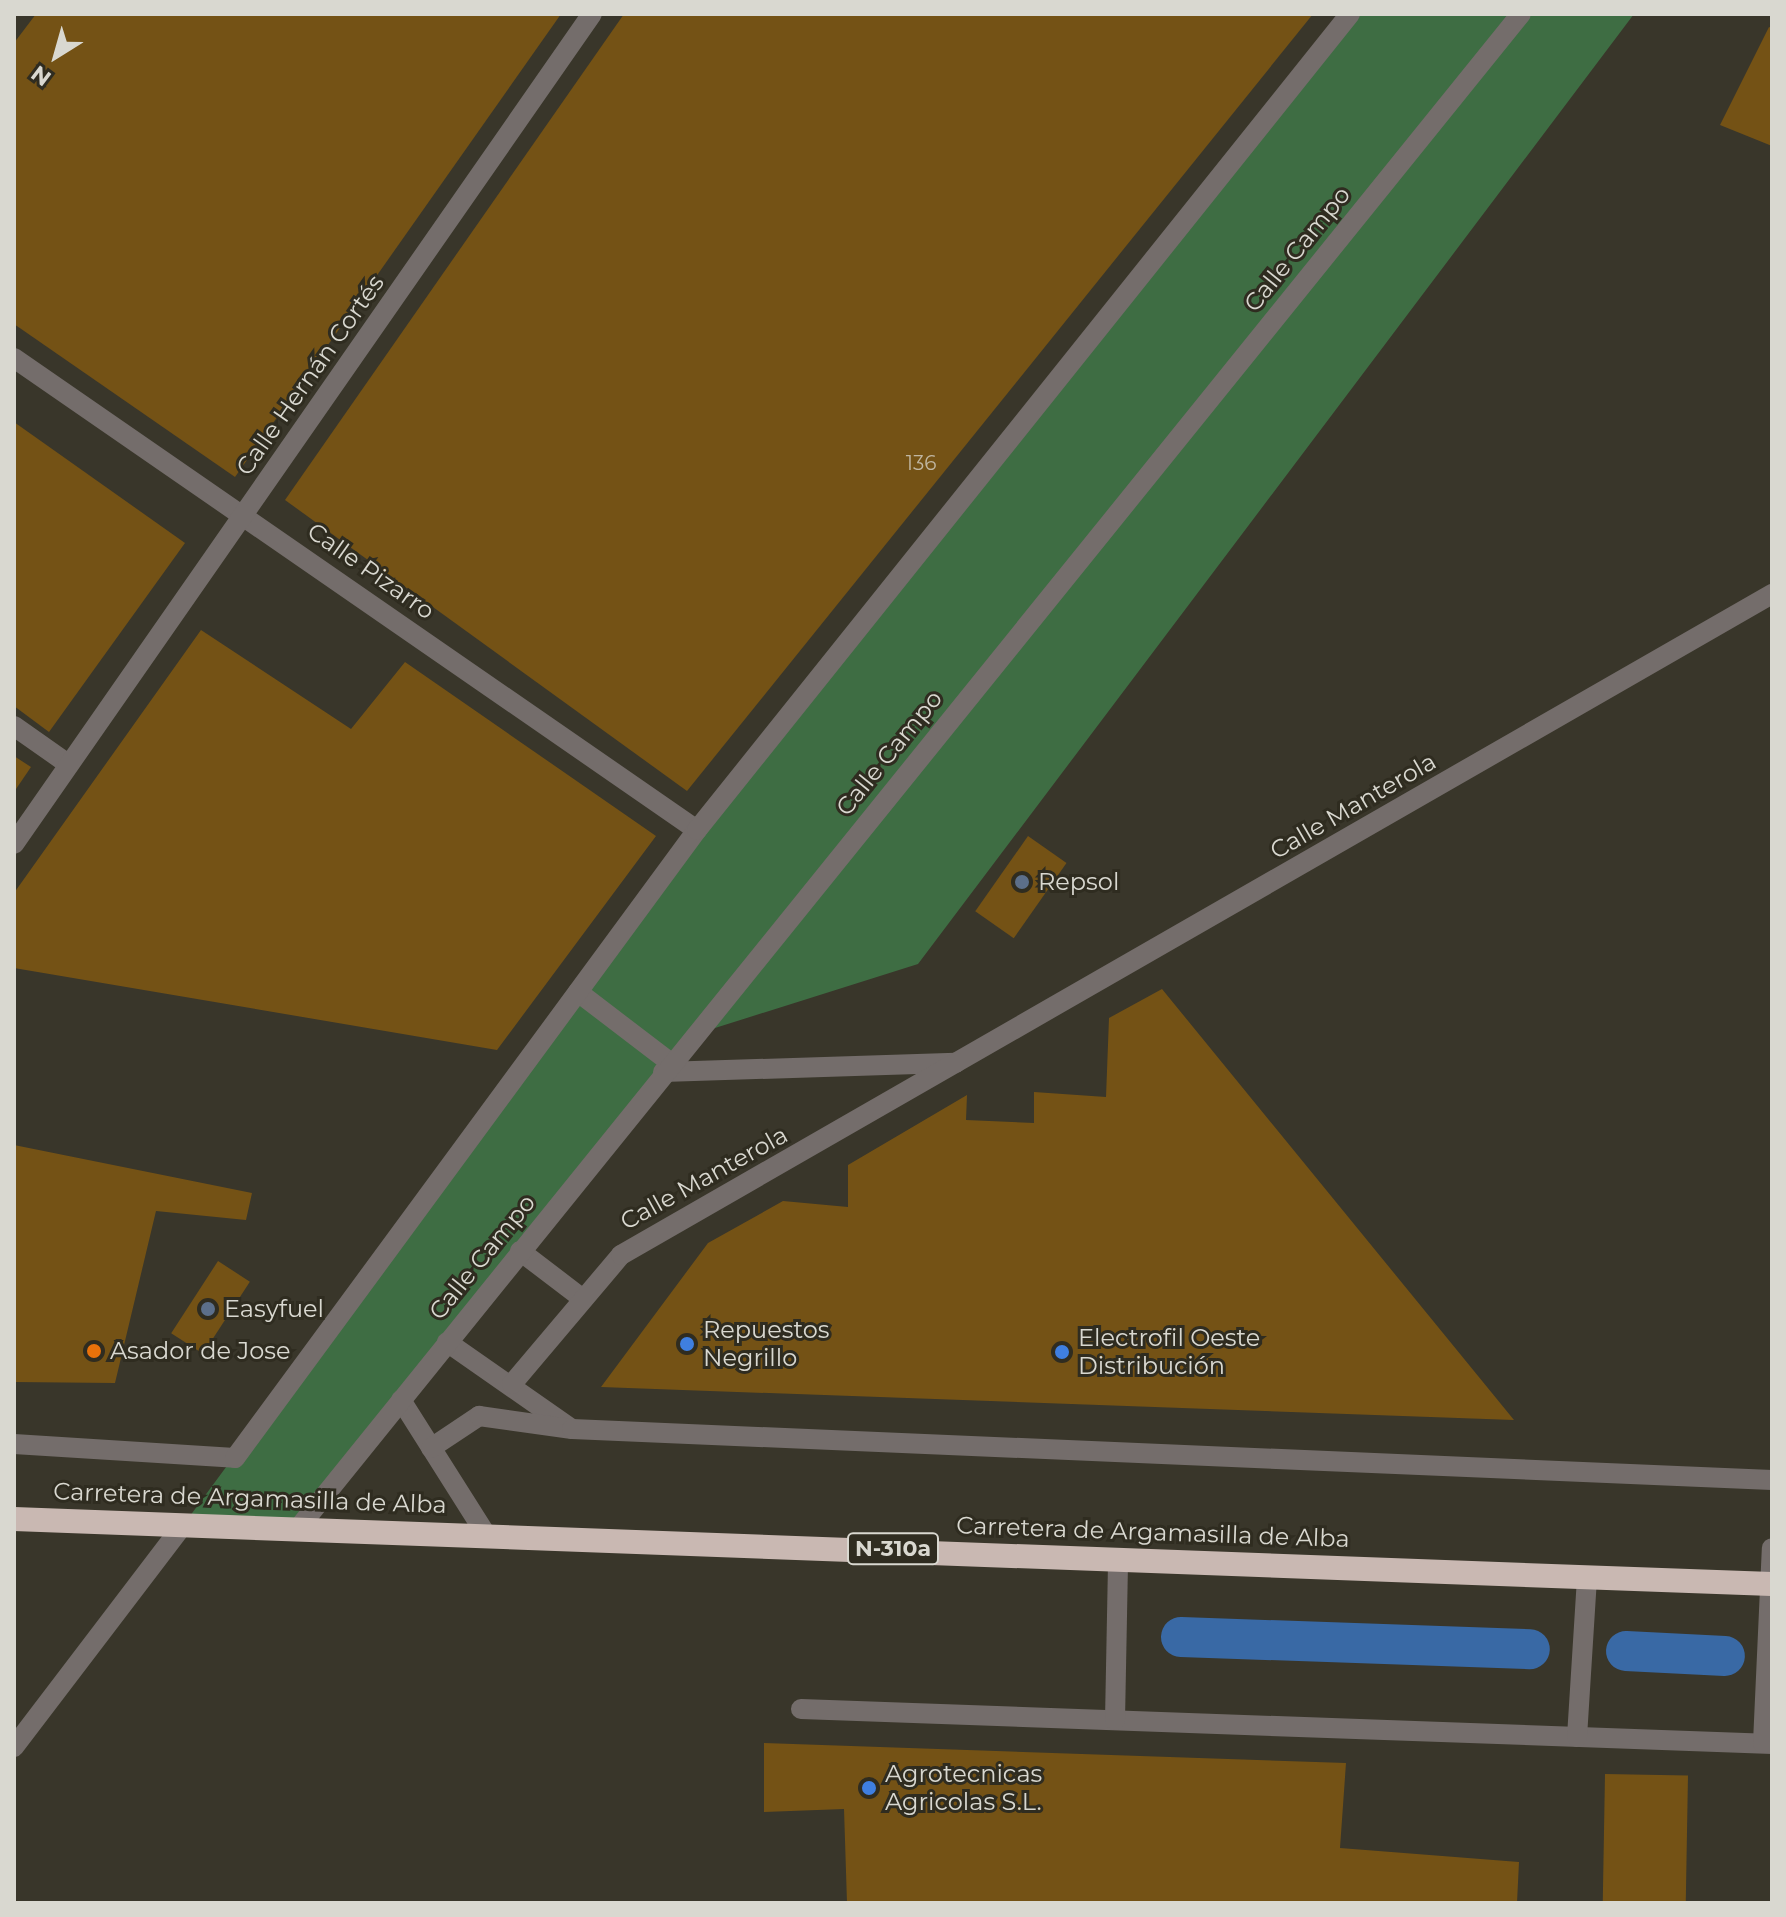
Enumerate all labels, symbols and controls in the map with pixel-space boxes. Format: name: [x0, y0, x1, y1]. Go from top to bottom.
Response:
north arrow: [16, 16, 96, 96]
text: N: [26, 59, 56, 92]
street label: Calle Campo: [1238, 181, 1356, 317]
street label: Calle Hernán Cortés: [230, 269, 390, 481]
house number: 136: [906, 451, 936, 475]
street label: Calle Pizarro: [302, 517, 440, 625]
street label: Calle Campo: [830, 685, 948, 821]
street label: Calle Manterola: [1265, 747, 1441, 865]
place label: Repsol: [1038, 868, 1119, 896]
marker: Repsol: [1013, 873, 1031, 891]
street label: Calle Manterola: [615, 1120, 793, 1236]
street label: Calle Campo: [423, 1189, 541, 1325]
place label: Easyfuel: [224, 1295, 324, 1323]
marker: Easyfuel: [199, 1300, 217, 1318]
place label: Repuestos Negrillo: [703, 1316, 830, 1372]
place label: Electrofil Oeste Distribución: [1078, 1324, 1260, 1380]
marker: Repuestos Negrillo: [678, 1335, 696, 1353]
place label: Asador de Jose: [110, 1337, 291, 1365]
marker: Asador de Jose: [85, 1342, 103, 1360]
marker: Electrofil Oeste Distribución: [1053, 1343, 1071, 1361]
street label: Carretera de Argamasilla de Alba: [53, 1477, 447, 1519]
street label: Carretera de Argamasilla de Alba: [956, 1511, 1350, 1553]
road number: N-310a: [847, 1531, 939, 1567]
place label: Agrotecnicas Agricolas S.L.: [885, 1760, 1042, 1816]
marker: Agrotecnicas Agricolas S.L.: [860, 1779, 878, 1797]

